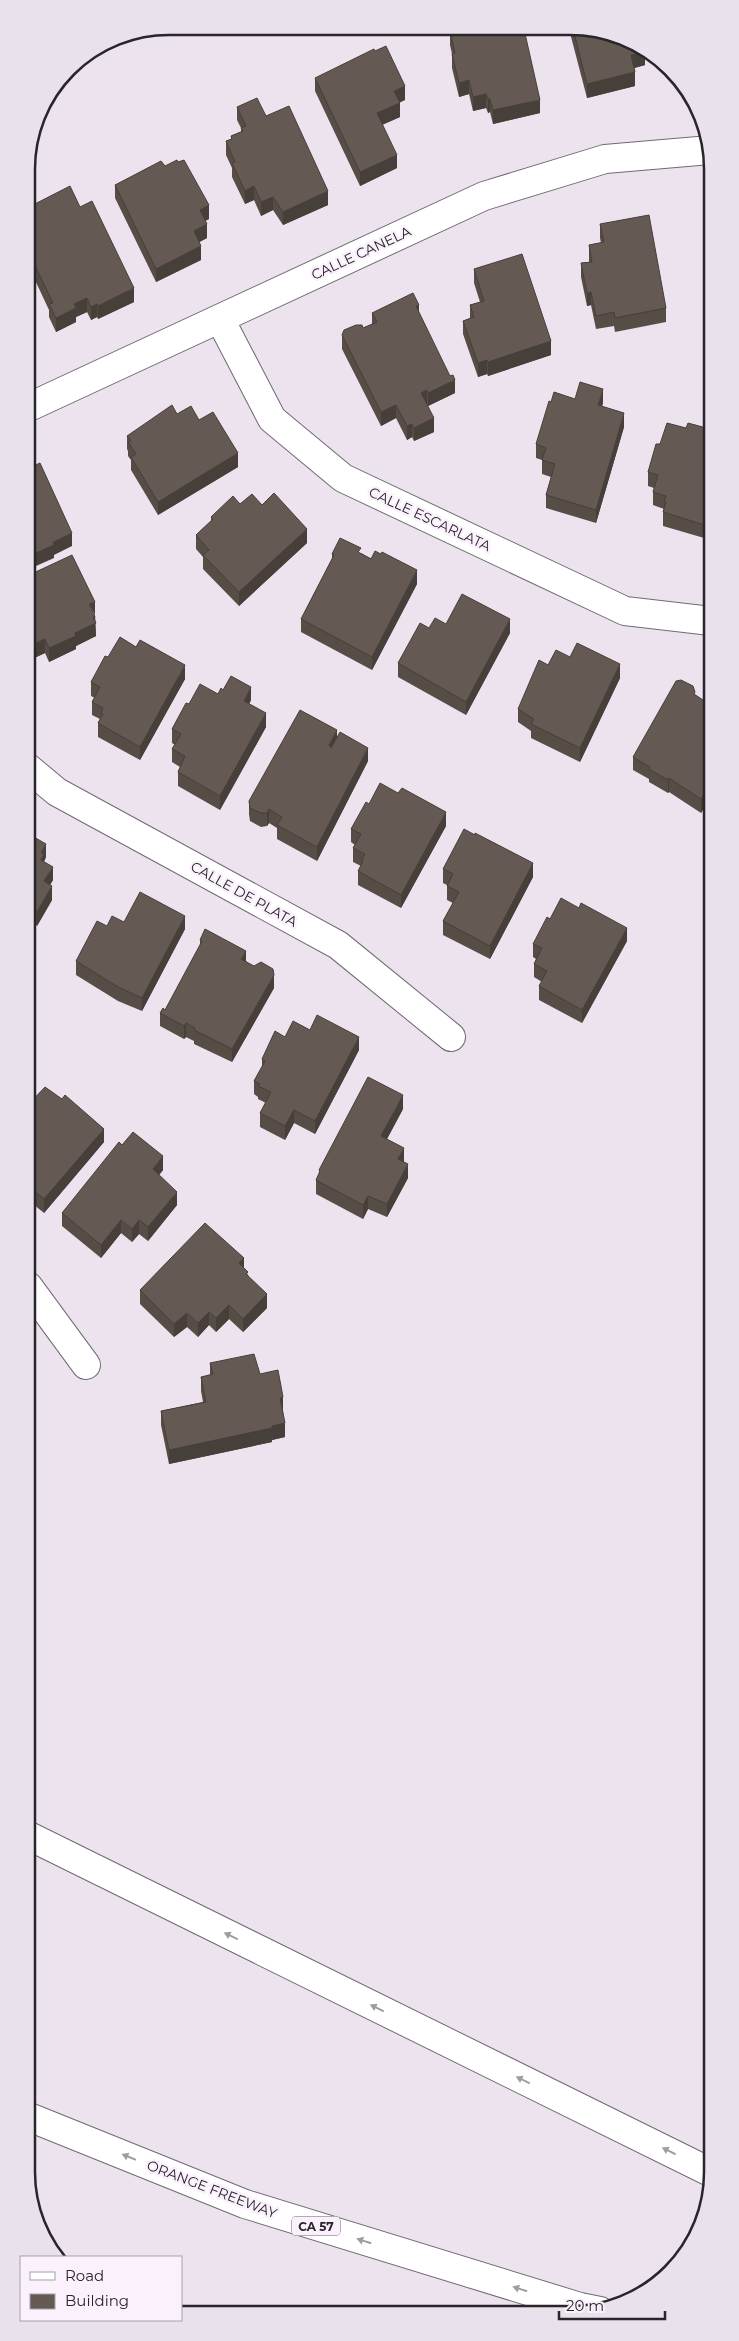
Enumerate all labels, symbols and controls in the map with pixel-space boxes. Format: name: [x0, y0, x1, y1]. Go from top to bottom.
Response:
street label: CALLE CANELA: [308, 222, 415, 284]
street label: CALLE ESCARLATA: [366, 483, 495, 556]
street label: CALLE DE PLATA: [188, 857, 301, 931]
one-way arrow: [224, 1932, 239, 1940]
one-way arrow: [370, 2004, 384, 2012]
one-way arrow: [516, 2075, 530, 2083]
one-way arrow: [662, 2147, 676, 2155]
one-way arrow: [122, 2153, 136, 2161]
street label: ORANGE FREEWAY: [144, 2156, 280, 2222]
road number: CA 57: [292, 2216, 340, 2236]
one-way arrow: [357, 2236, 372, 2244]
legend: [20, 2256, 182, 2321]
text: Road: [65, 2266, 104, 2285]
one-way arrow: [512, 2284, 527, 2292]
scale bar: [559, 2288, 665, 2320]
text: Building: [65, 2291, 129, 2310]
text: 20 m: [566, 2296, 604, 2315]

